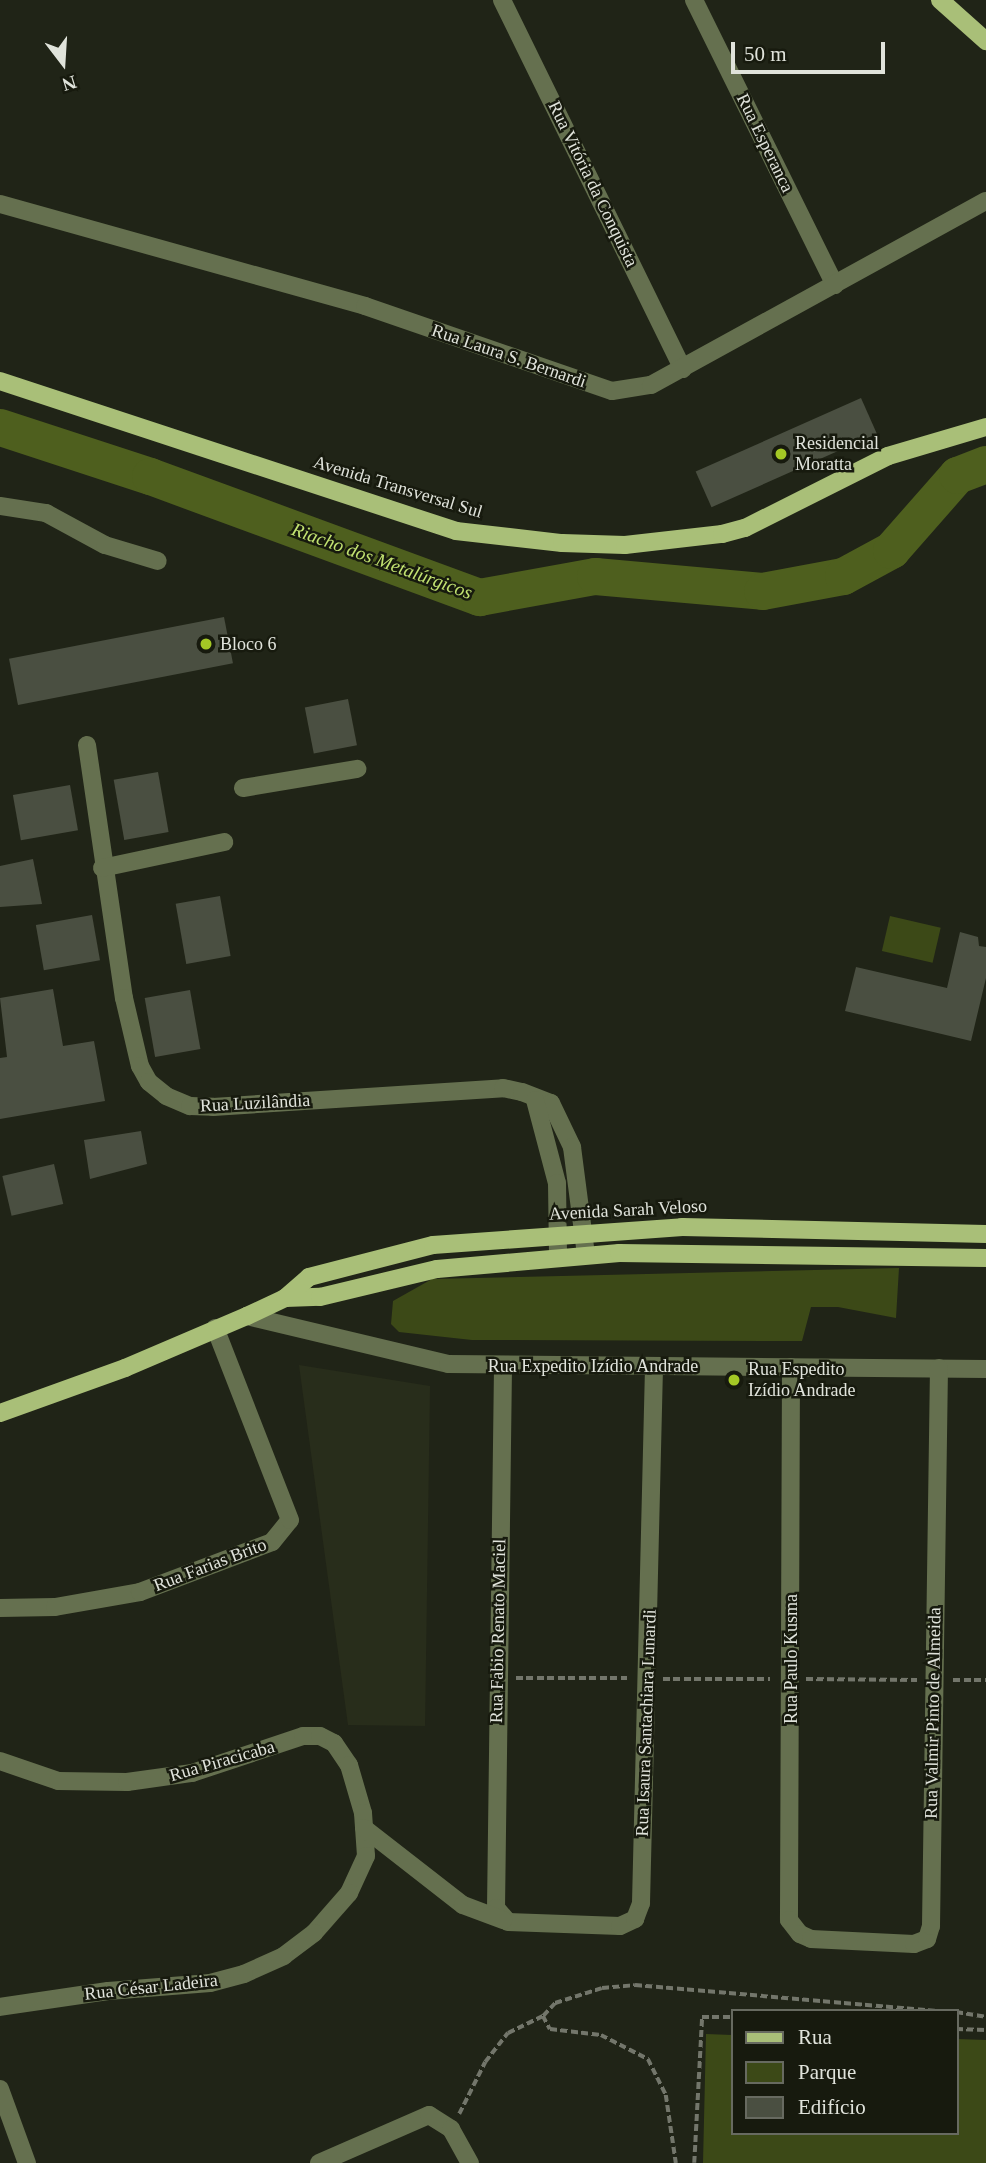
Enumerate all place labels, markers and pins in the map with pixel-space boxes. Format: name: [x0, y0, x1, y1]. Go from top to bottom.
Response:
place label: Residencial Moratta: [795, 433, 879, 476]
marker: Residencial Moratta: [773, 446, 789, 462]
place label: Bloco 6: [220, 633, 276, 655]
marker: Bloco 6: [198, 636, 214, 652]
place label: Rua Espedito Izídio Andrade: [748, 1359, 856, 1402]
marker: Rua Espedito Izídio Andrade: [726, 1372, 742, 1388]

